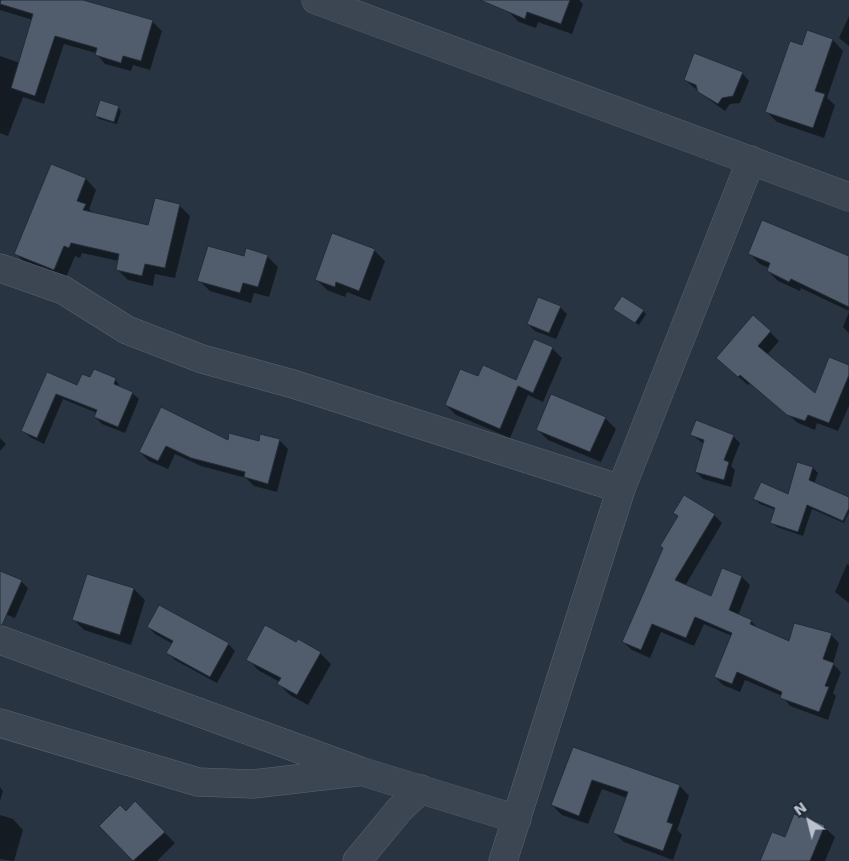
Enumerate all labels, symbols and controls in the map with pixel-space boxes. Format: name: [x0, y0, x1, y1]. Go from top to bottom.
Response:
north arrow: [784, 796, 834, 846]
text: N: [791, 799, 810, 819]

